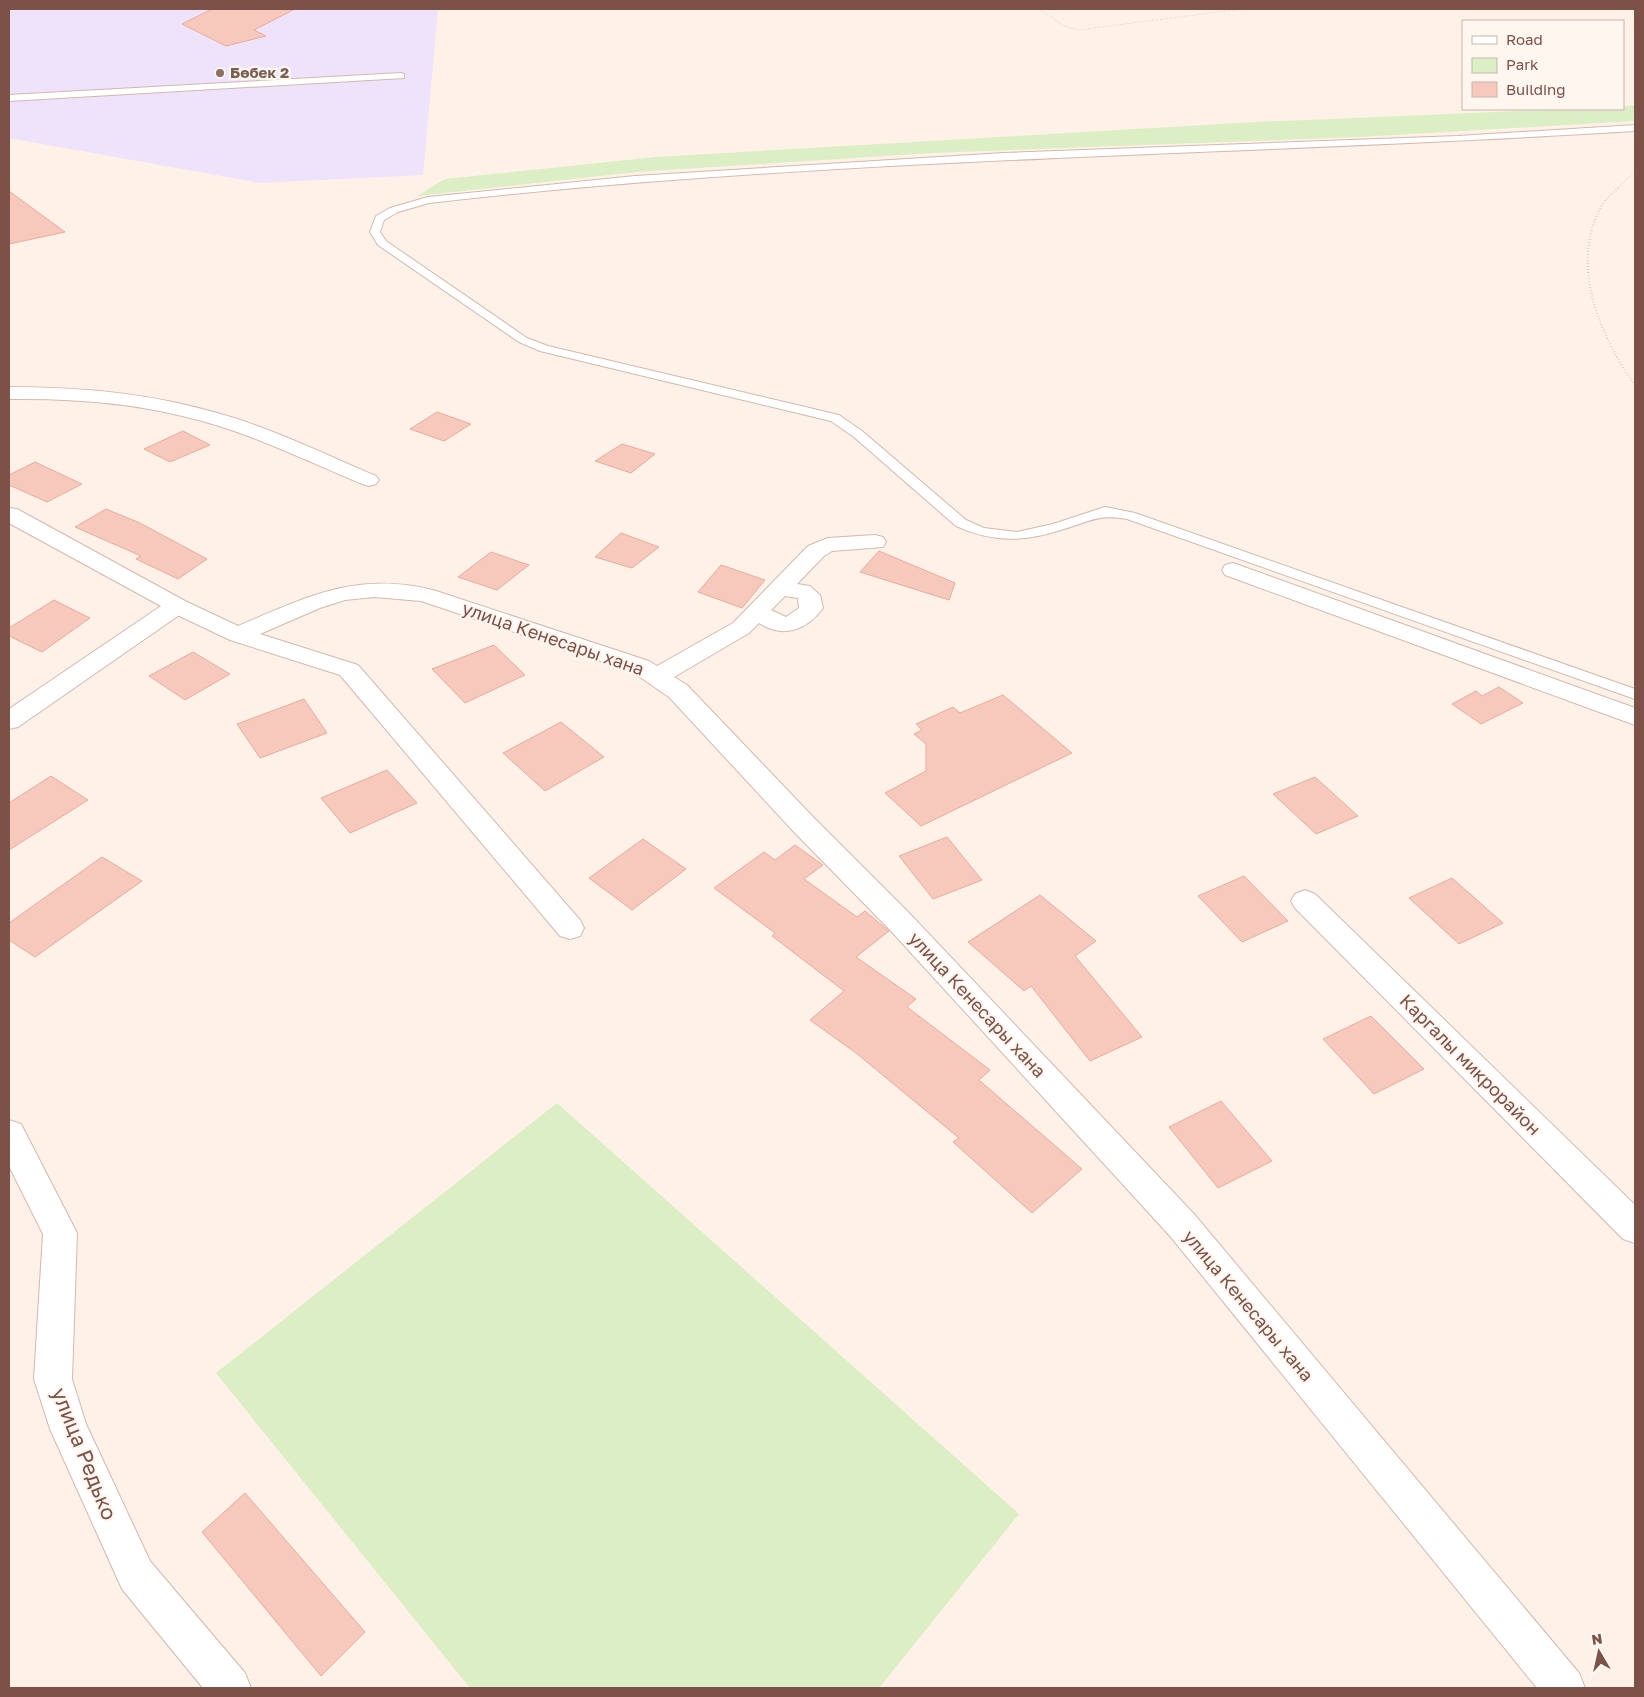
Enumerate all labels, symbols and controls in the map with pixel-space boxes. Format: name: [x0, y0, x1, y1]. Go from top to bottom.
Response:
legend: [1462, 20, 1624, 110]
text: Road: [1506, 30, 1543, 48]
text: Park: [1506, 55, 1539, 73]
place label: Бөбек 2: [230, 63, 289, 81]
marker: Бөбек 2: [214, 67, 226, 79]
text: Building: [1506, 80, 1566, 98]
street label: улица Кенесары хана: [459, 597, 647, 680]
street label: улица Кенесары хана: [905, 927, 1051, 1082]
street label: Каргалы микрорайон: [1396, 989, 1546, 1139]
street label: улица Кенесары хана: [1179, 1225, 1319, 1386]
street label: улица Редько: [47, 1384, 123, 1524]
north arrow: [1574, 1627, 1624, 1677]
text: N: [1590, 1629, 1603, 1648]

